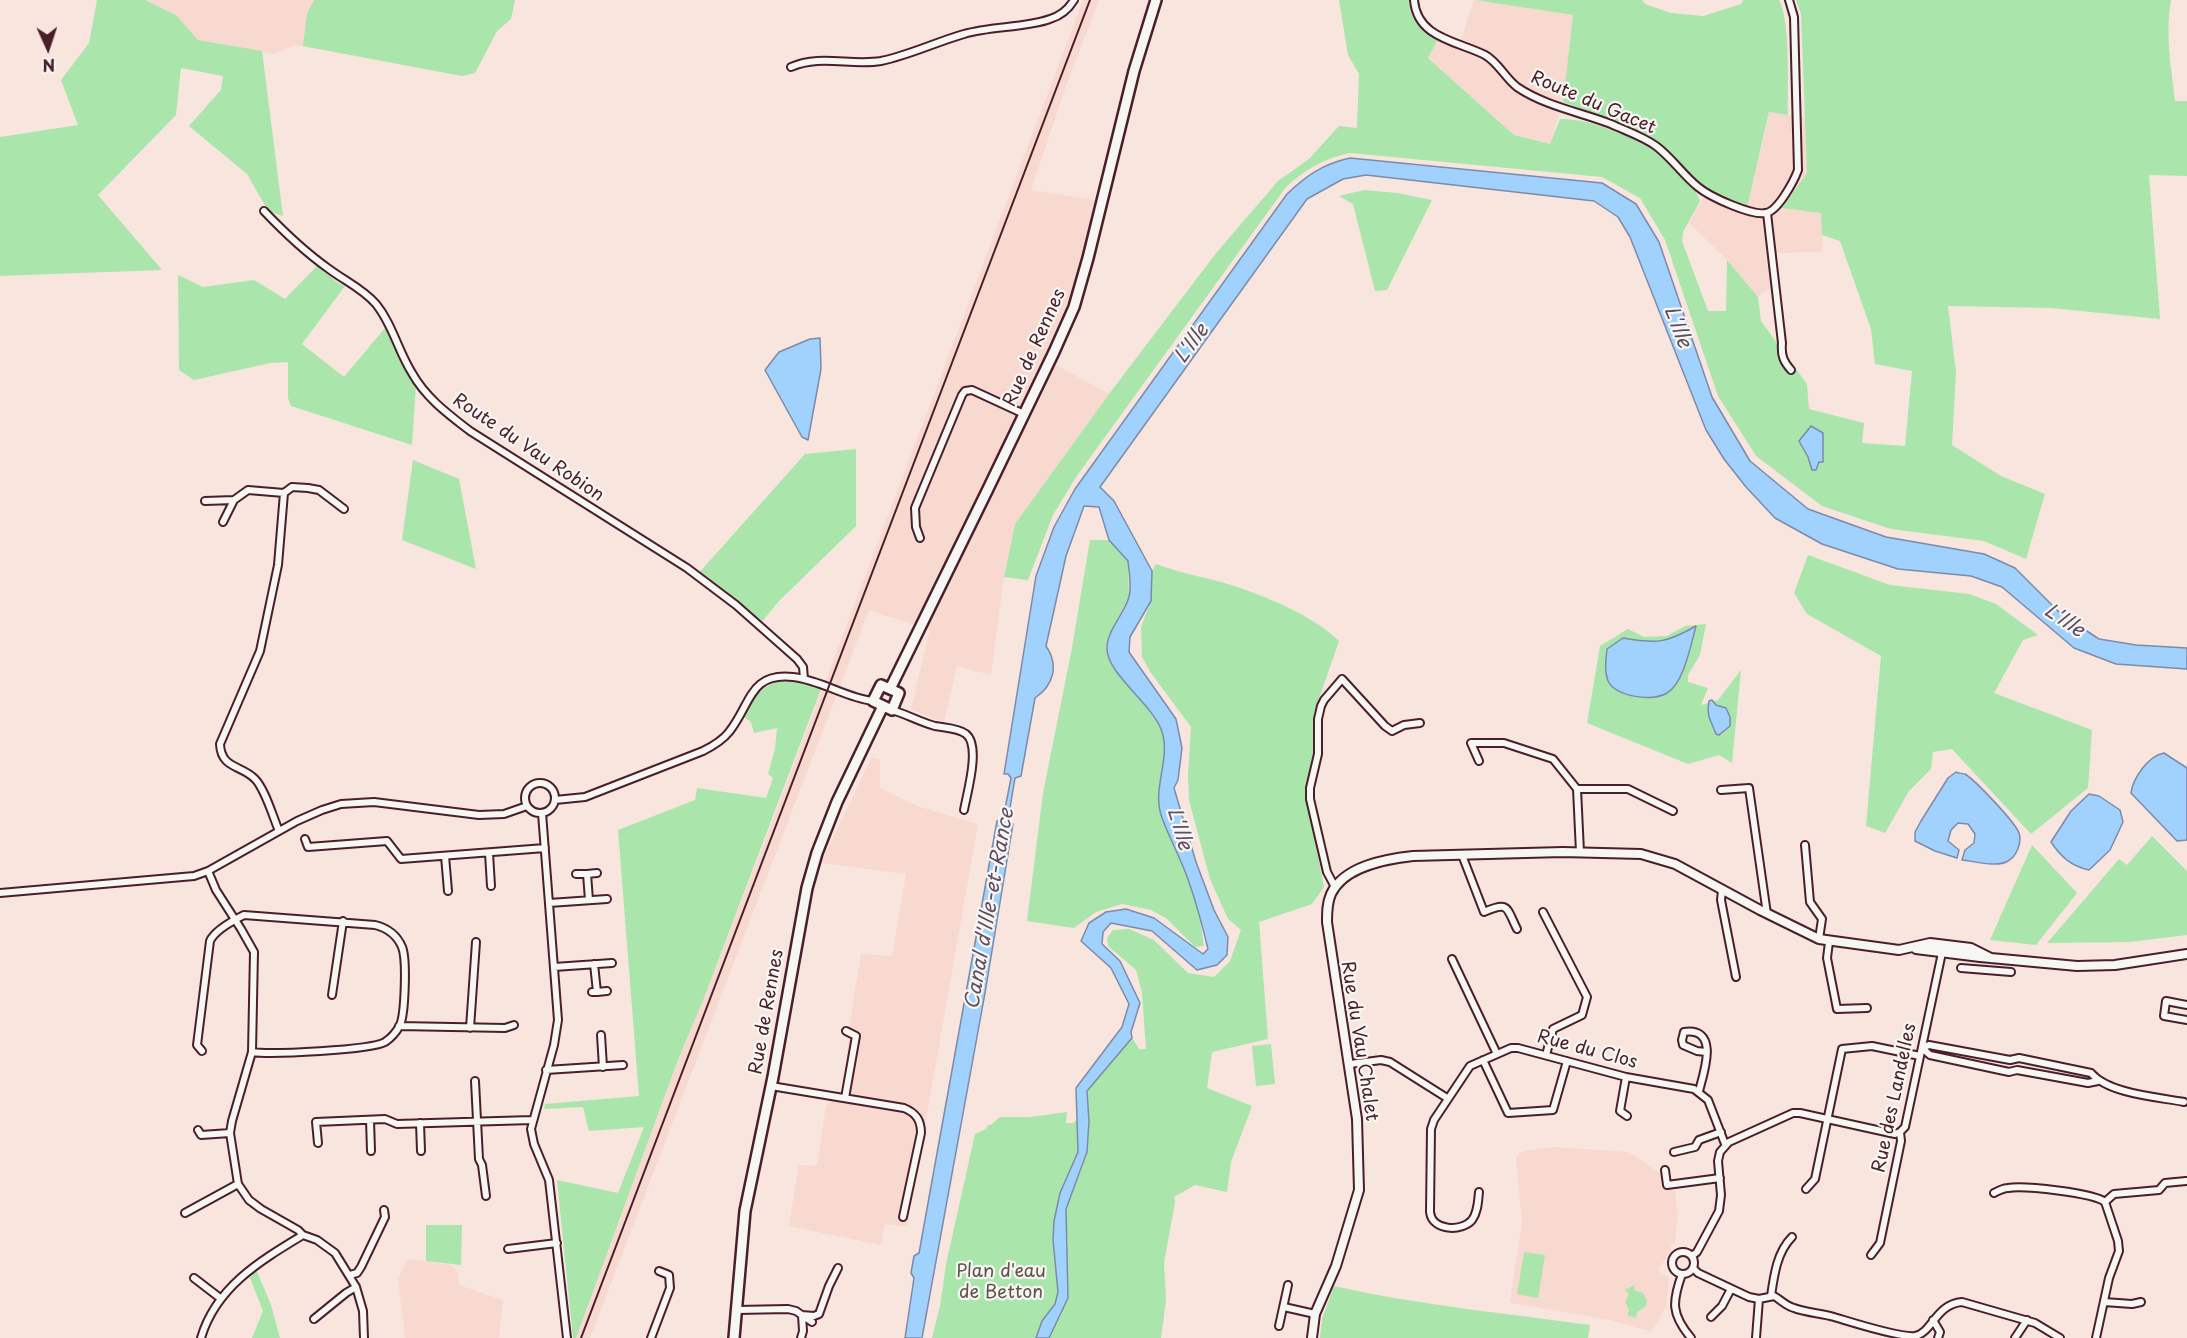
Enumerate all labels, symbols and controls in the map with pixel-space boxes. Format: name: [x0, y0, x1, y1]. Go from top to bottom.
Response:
north arrow: [18, 18, 78, 78]
text: N: [42, 54, 56, 78]
street label: Route du Gacet: [1527, 67, 1659, 139]
street label: Rue de Rennes: [999, 286, 1071, 410]
water label: L'Ille: [1658, 303, 1696, 351]
water label: L'Ille: [1170, 320, 1214, 368]
street label: Route du Vau Robion: [448, 389, 608, 507]
water label: L'Ille: [2039, 599, 2089, 643]
water label: L'Ille: [1161, 805, 1197, 853]
water label: Canal d'Ille-et-Rance: [960, 806, 1020, 1012]
street label: Rue de Rennes: [745, 948, 789, 1076]
street label: Rue du Vau Chalet: [1336, 959, 1382, 1123]
street label: Rue des Landelles: [1869, 1021, 1921, 1175]
street label: Rue du Clos: [1535, 1026, 1639, 1074]
park label: Plan d'eau de Betton: [956, 1261, 1046, 1304]

